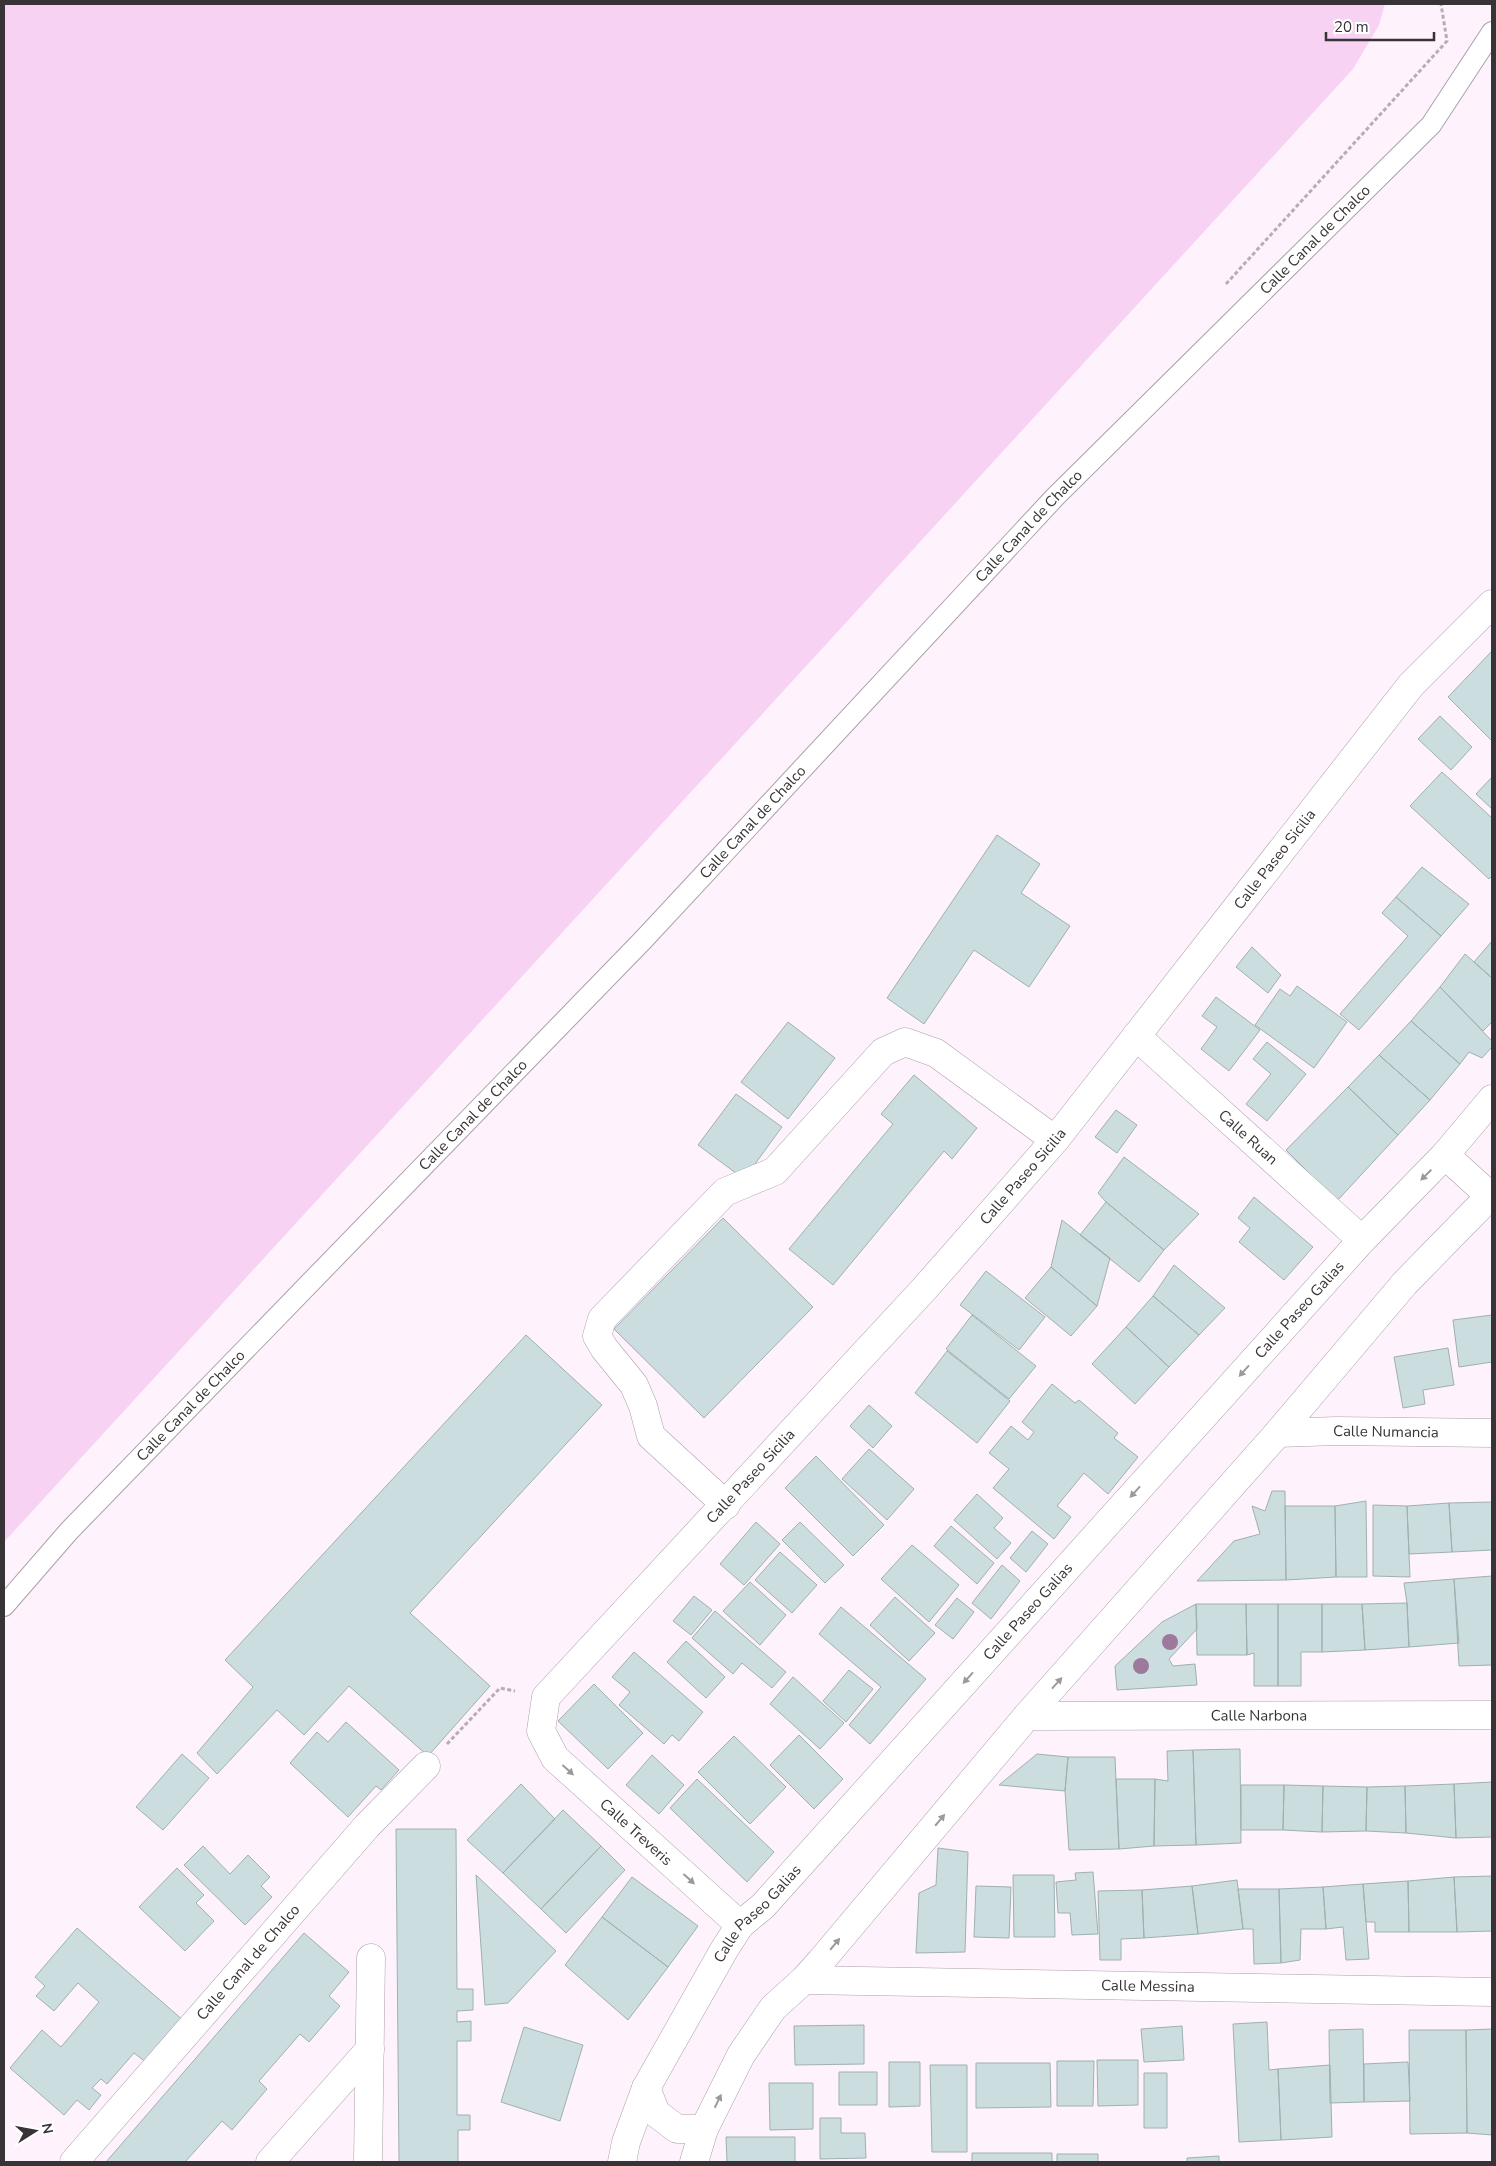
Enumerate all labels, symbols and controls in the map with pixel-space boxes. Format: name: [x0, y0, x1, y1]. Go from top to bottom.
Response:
scale bar: [1326, 10, 1434, 42]
text: 20 m: [1334, 17, 1369, 37]
street label: Calle Canal de Chalco: [1256, 181, 1375, 299]
street label: Calle Canal de Chalco: [971, 465, 1087, 587]
street label: Calle Canal de Chalco: [695, 761, 810, 883]
street label: Calle Paseo Sicilia: [1229, 805, 1320, 914]
street label: Calle Canal de Chalco: [414, 1055, 532, 1175]
street label: Calle Ruan: [1214, 1105, 1282, 1169]
street label: Calle Paseo Sicilia: [975, 1124, 1071, 1229]
one-way arrow: [1420, 1169, 1432, 1181]
street label: Calle Paseo Galias: [1250, 1257, 1349, 1363]
street label: Calle Canal de Chalco: [132, 1346, 249, 1466]
one-way arrow: [1238, 1364, 1249, 1377]
street label: Calle Numancia: [1333, 1421, 1439, 1442]
street label: Calle Paseo Sicilia: [702, 1425, 799, 1528]
one-way arrow: [1129, 1485, 1141, 1497]
street label: Calle Paseo Galias: [979, 1558, 1077, 1665]
one-way arrow: [962, 1671, 974, 1683]
one-way arrow: [1051, 1676, 1062, 1689]
street label: Calle Narbona: [1211, 1705, 1307, 1726]
one-way arrow: [562, 1765, 575, 1776]
street label: Calle Treveris: [595, 1794, 677, 1870]
one-way arrow: [934, 1814, 946, 1826]
street label: Calle Paseo Galias: [709, 1860, 806, 1966]
one-way arrow: [683, 1873, 695, 1885]
street label: Calle Canal de Chalco: [192, 1900, 304, 2025]
one-way arrow: [830, 1938, 841, 1951]
street label: Calle Messina: [1101, 1975, 1195, 1997]
one-way arrow: [714, 2094, 722, 2108]
north arrow: [10, 2106, 60, 2156]
text: N: [37, 2122, 58, 2136]

